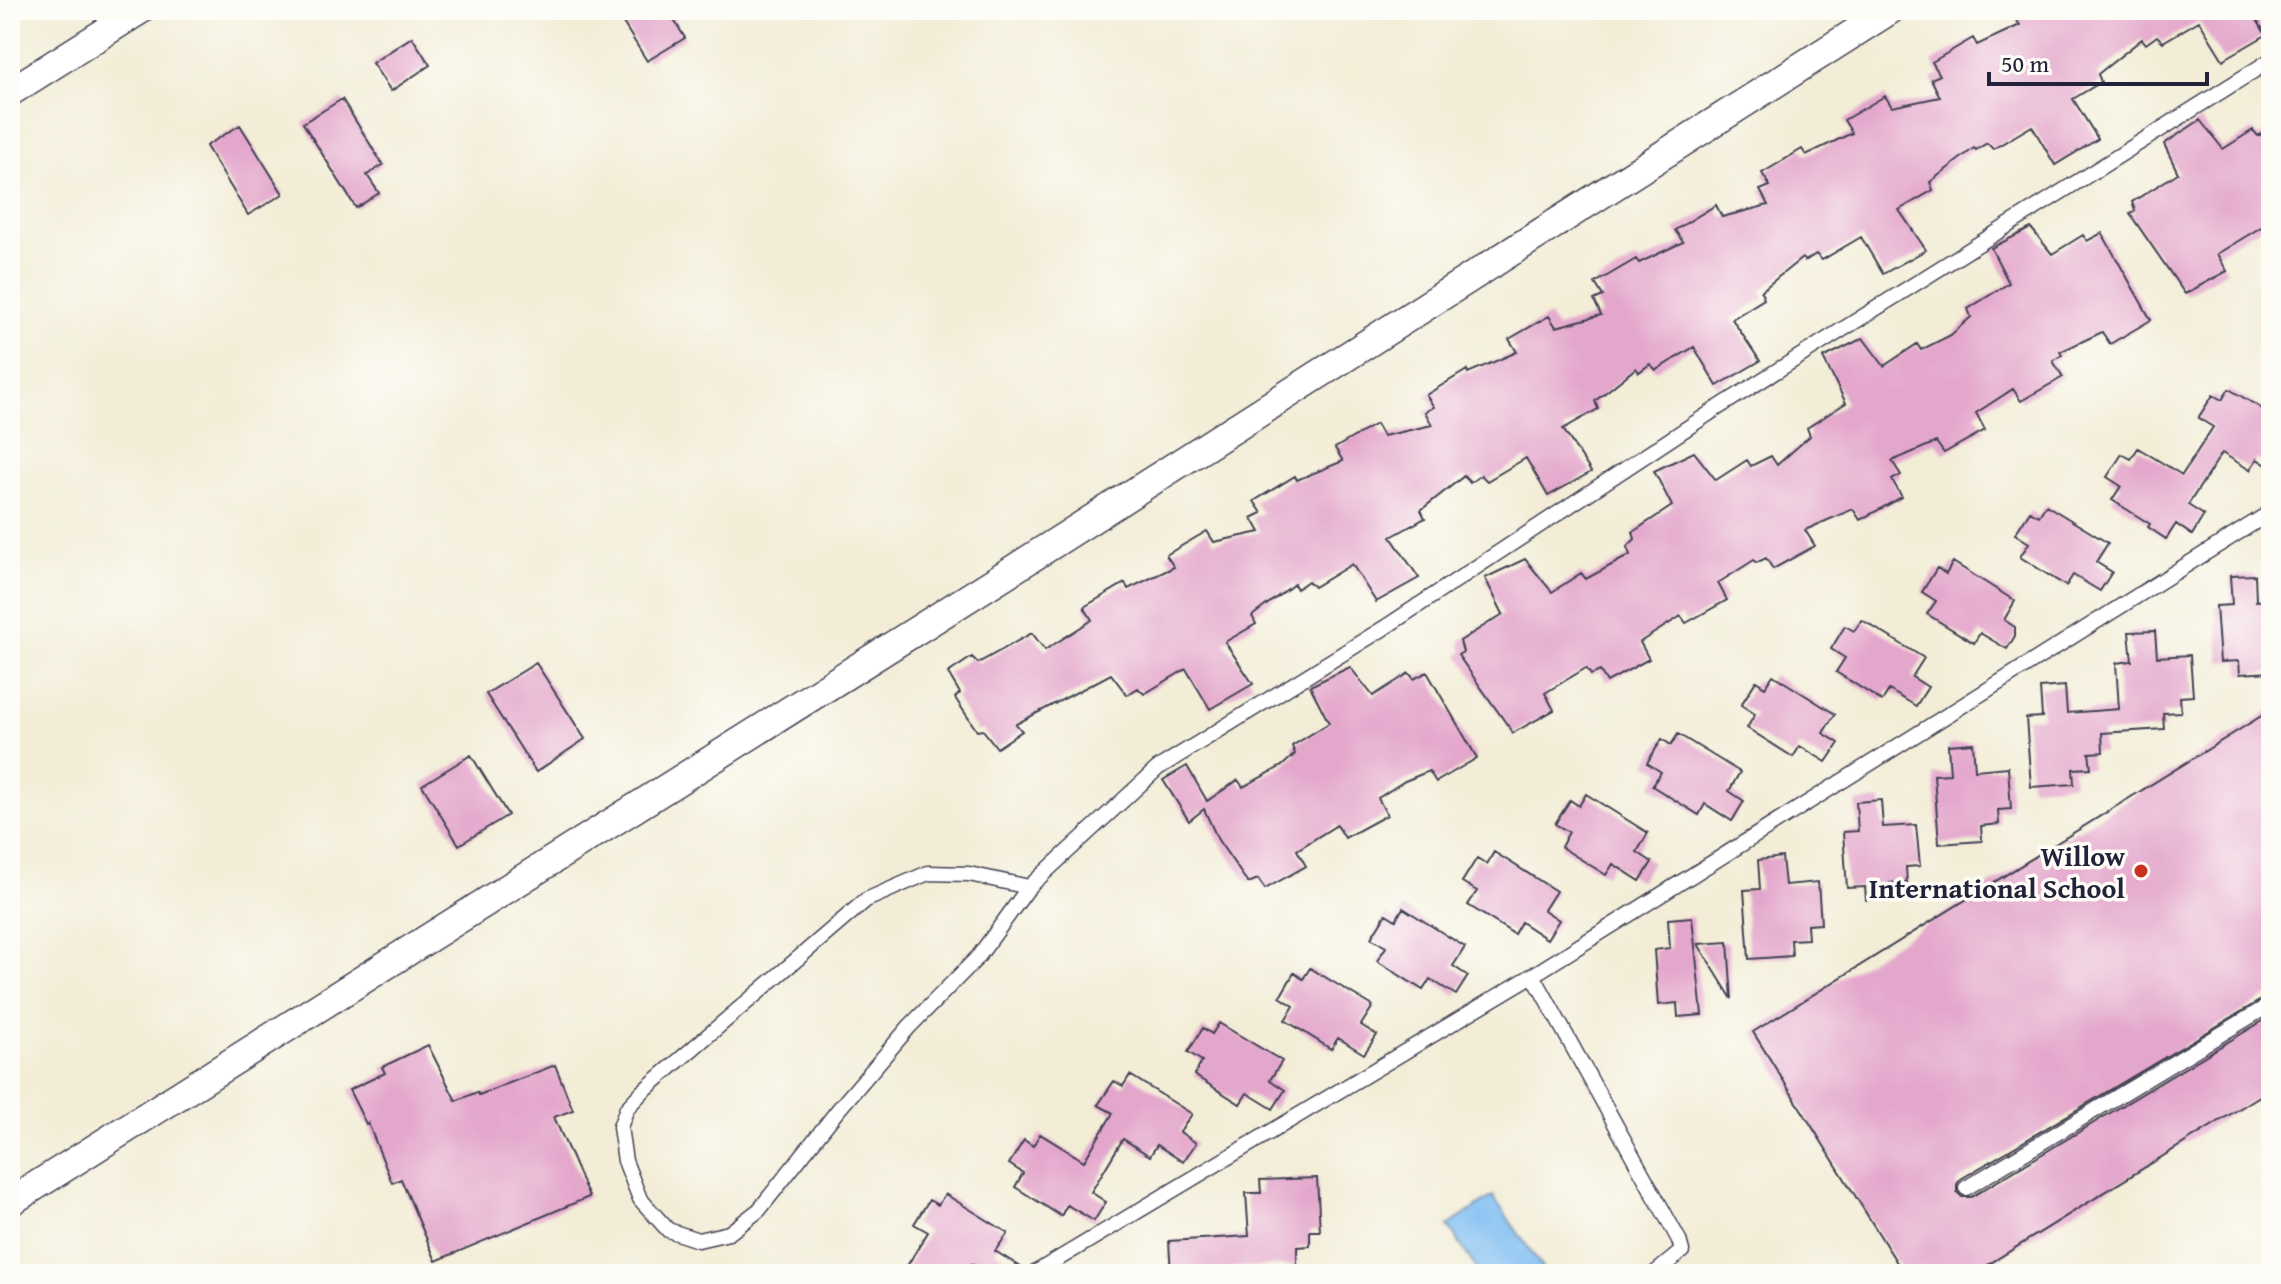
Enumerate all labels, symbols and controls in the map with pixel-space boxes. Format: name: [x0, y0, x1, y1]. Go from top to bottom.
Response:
scale bar: [1989, 36, 2207, 86]
text: 50 m: [2001, 46, 2049, 81]
place label: Willow International School: [1869, 835, 2126, 908]
marker: Willow International School: [2132, 862, 2150, 880]

